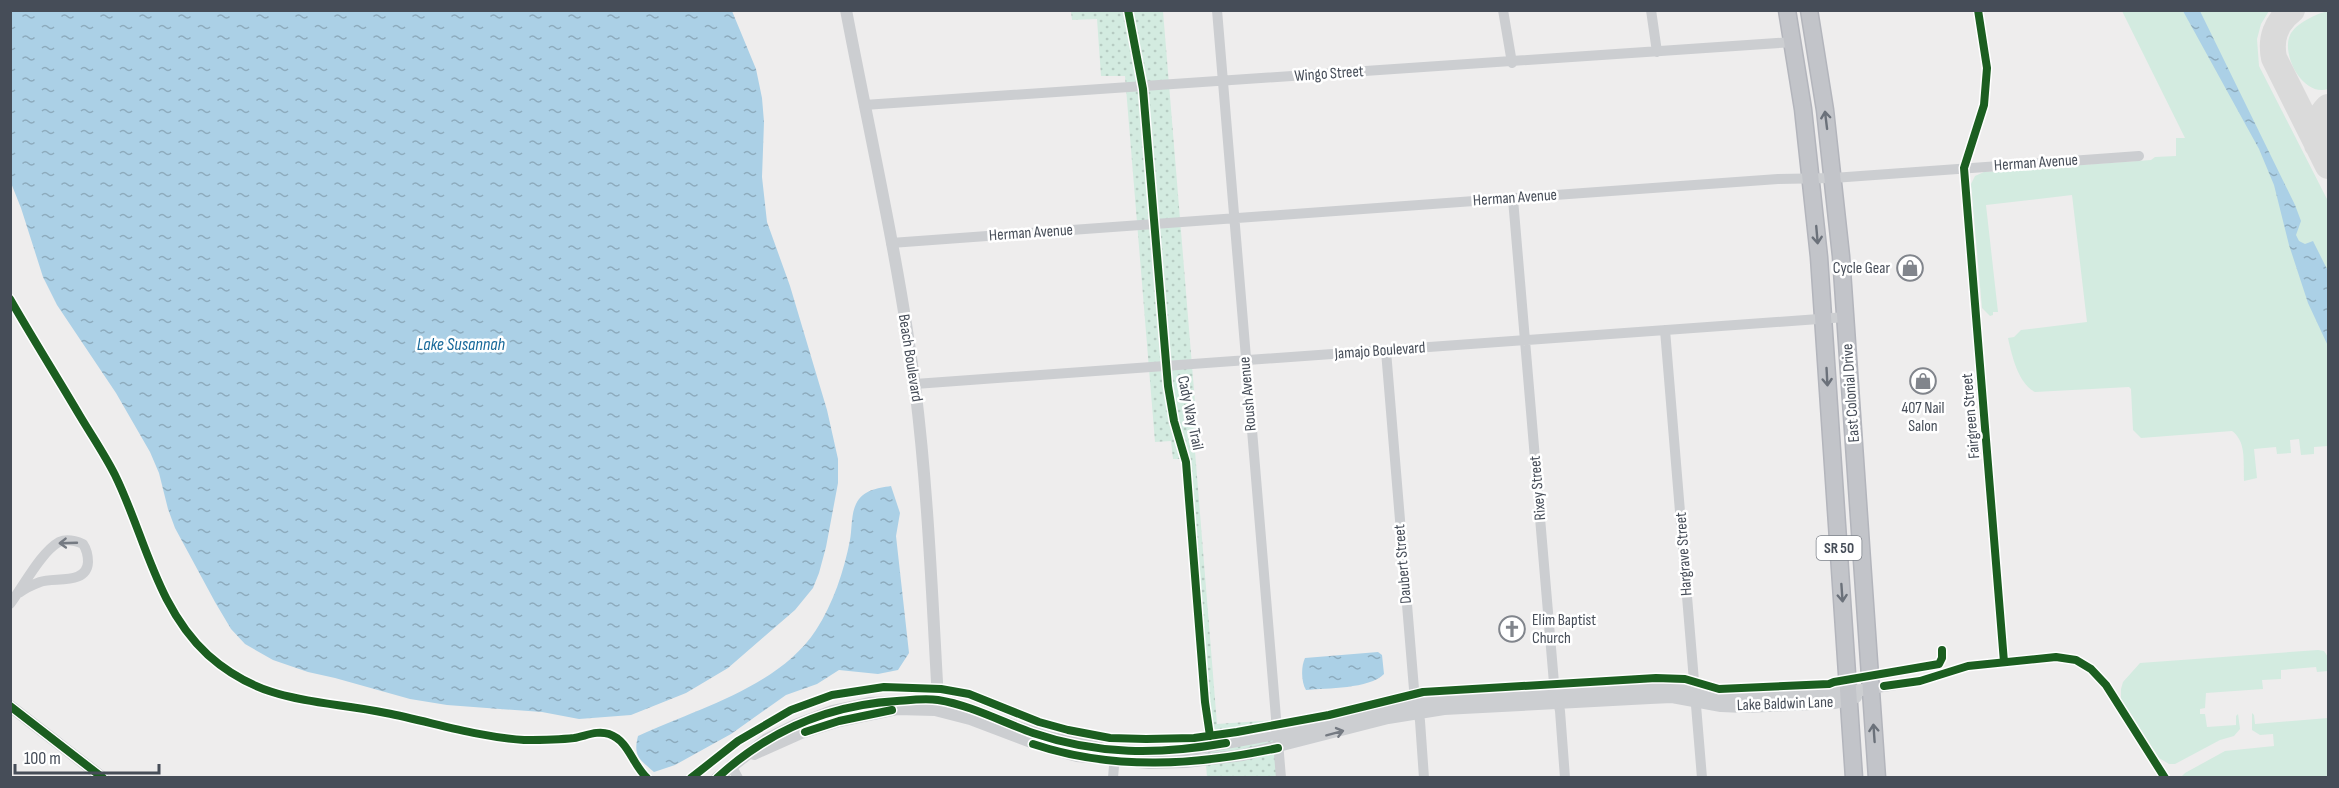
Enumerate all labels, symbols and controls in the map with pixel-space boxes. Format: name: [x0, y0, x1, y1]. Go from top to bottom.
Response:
street label: Wingo Street: [1294, 62, 1364, 86]
one-way arrow: [1820, 110, 1831, 130]
street label: Herman Avenue: [1993, 151, 2079, 175]
street label: Herman Avenue: [1472, 186, 1558, 210]
street label: Herman Avenue: [988, 221, 1074, 245]
one-way arrow: [1812, 225, 1823, 244]
shop icon: Cycle Gear: [1895, 253, 1925, 283]
place label: Cycle Gear: [1833, 259, 1890, 278]
street label: Beach Boulevard: [894, 313, 926, 403]
water label: Lake Susannah: [417, 334, 506, 355]
street label: Jamajo Boulevard: [1333, 338, 1426, 364]
street label: East Colonial Drive: [1838, 343, 1864, 443]
street label: Roush Avenue: [1235, 356, 1261, 432]
shop icon: 407 Nail Salon: [1908, 366, 1938, 396]
one-way arrow: [1822, 367, 1833, 387]
street label: Fairgreen Street: [1958, 372, 1984, 460]
street label: Cady Way Trail: [1173, 374, 1207, 452]
place label: 407 Nail Salon: [1901, 399, 1945, 436]
street label: Rixey Street: [1526, 455, 1550, 521]
street label: Hargrave Street: [1672, 511, 1696, 597]
street label: Daubert Street: [1390, 523, 1416, 605]
road number: SR 50: [1816, 536, 1862, 560]
one-way arrow: [59, 537, 78, 548]
one-way arrow: [1836, 582, 1847, 602]
place label: Elim Baptist Church: [1532, 611, 1596, 648]
church icon: Elim Baptist Church: [1497, 614, 1527, 644]
street label: Lake Baldwin Lane: [1736, 693, 1834, 715]
one-way arrow: [1868, 724, 1879, 744]
one-way arrow: [1325, 726, 1344, 738]
scale bar: [15, 737, 159, 775]
text: 100 m: [24, 748, 61, 769]

